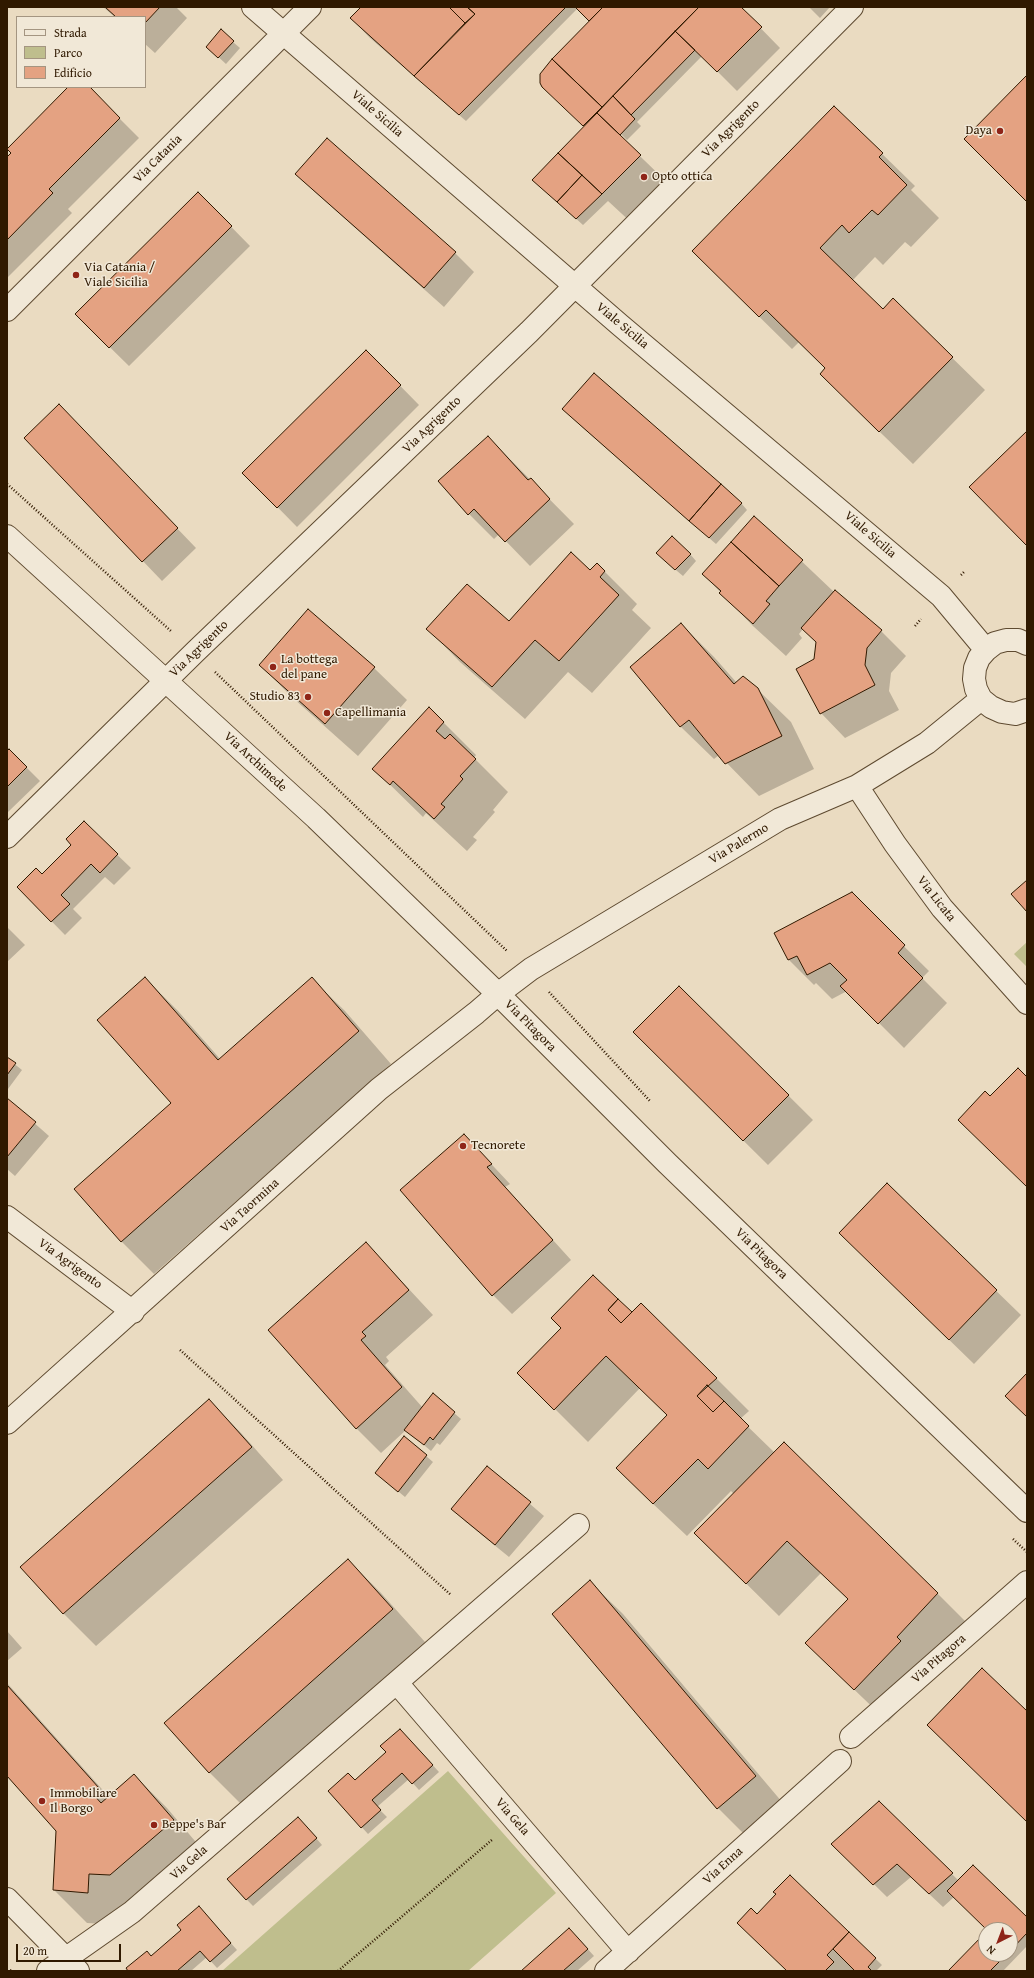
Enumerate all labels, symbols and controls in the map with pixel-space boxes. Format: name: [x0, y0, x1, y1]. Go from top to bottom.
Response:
legend: [16, 16, 146, 88]
text: Strada: [54, 24, 87, 41]
text: Parco: [54, 44, 82, 61]
text: Edificio: [54, 64, 92, 81]
street label: Viale Sicilia: [348, 87, 406, 141]
street label: Via Agrigento: [699, 97, 763, 161]
place label: Daya: [966, 123, 992, 139]
marker: Daya: [995, 126, 1005, 136]
street label: Via Catania: [130, 131, 186, 187]
place label: Opto ottica: [652, 169, 712, 185]
marker: Opto ottica: [639, 172, 649, 182]
place label: Via Catania / Viale Sicilia: [84, 260, 155, 291]
marker: Via Catania / Viale Sicilia: [71, 270, 81, 280]
street label: Viale Sicilia: [593, 300, 651, 352]
street label: Via Agrigento: [399, 393, 465, 457]
street label: Viale Sicilia: [841, 508, 899, 562]
street label: Via Agrigento: [166, 617, 232, 681]
place label: La bottega del pane: [281, 652, 338, 683]
marker: La bottega del pane: [268, 662, 278, 672]
place label: Studio 83: [249, 689, 300, 705]
marker: Studio 83: [303, 692, 313, 702]
place label: Capellimania: [335, 705, 406, 721]
marker: Capellimania: [322, 708, 332, 718]
street label: Via Archimede: [220, 729, 290, 795]
street label: Via Palermo: [706, 820, 772, 868]
street label: Via Licata: [913, 873, 959, 925]
street label: Via Pitagora: [501, 997, 559, 1055]
place label: Tecnorete: [471, 1138, 526, 1154]
marker: Tecnorete: [458, 1141, 468, 1151]
street label: Via Taormina: [217, 1176, 283, 1236]
street label: Via Pitagora: [731, 1225, 791, 1283]
street label: Via Agrigento: [35, 1235, 105, 1293]
street label: Via Pitagora: [909, 1631, 969, 1687]
place label: Immobiliare Il Borgo: [50, 1786, 117, 1817]
street label: Via Gela: [491, 1795, 533, 1839]
marker: Immobiliare Il Borgo: [37, 1796, 47, 1806]
place label: Beppe's Bar: [162, 1817, 226, 1833]
marker: Beppe's Bar: [149, 1820, 159, 1830]
street label: Via Gela: [167, 1842, 211, 1884]
street label: Via Enna: [700, 1844, 746, 1888]
north arrow: [978, 1922, 1018, 1962]
scale bar: [18, 1936, 123, 1962]
text: 20 m: [23, 1942, 47, 1959]
text: N: [983, 1942, 999, 1959]

